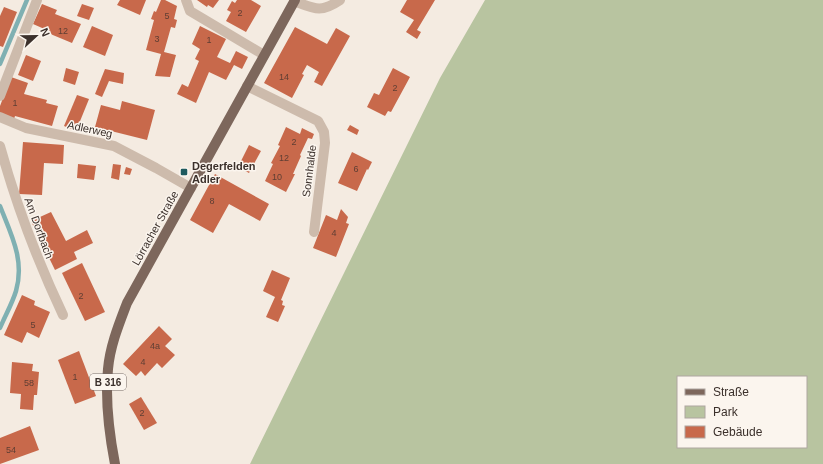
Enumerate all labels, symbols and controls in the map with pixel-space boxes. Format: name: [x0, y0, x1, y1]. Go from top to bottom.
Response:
house number: 2: [237, 8, 243, 18]
house number: 5: [164, 11, 170, 21]
north arrow: [16, 16, 56, 56]
text: N: [38, 26, 52, 38]
house number: 12: [58, 26, 68, 36]
house number: 3: [154, 34, 160, 44]
house number: 1: [206, 35, 212, 45]
house number: 14: [279, 72, 289, 82]
house number: 2: [392, 83, 398, 93]
house number: 1: [12, 98, 18, 108]
street label: Adlerweg: [66, 118, 114, 140]
house number: 2: [291, 137, 297, 147]
street label: Sonnhalde: [300, 144, 318, 198]
house number: 12: [279, 153, 289, 163]
place label: Degerfelden Adler: [192, 160, 256, 185]
house number: 6: [353, 164, 359, 174]
marker: Degerfelden Adler: [179, 167, 189, 177]
house number: 10: [272, 172, 282, 182]
street label: Lörracher Straße: [130, 189, 180, 267]
street label: Am Dorfbach: [22, 196, 56, 260]
house number: 8: [209, 196, 215, 206]
house number: 4: [331, 228, 337, 238]
house number: 2: [78, 291, 84, 301]
house number: 5: [30, 320, 36, 330]
house number: 4a: [150, 341, 160, 351]
house number: 4: [140, 357, 146, 367]
house number: 1: [72, 372, 78, 382]
road number: B 316: [90, 374, 126, 390]
legend: [677, 376, 807, 448]
house number: 58: [24, 378, 34, 388]
text: Straße: [713, 385, 749, 399]
text: Park: [713, 405, 739, 419]
house number: 2: [139, 408, 145, 418]
text: Gebäude: [713, 425, 763, 439]
house number: 54: [6, 445, 16, 455]

